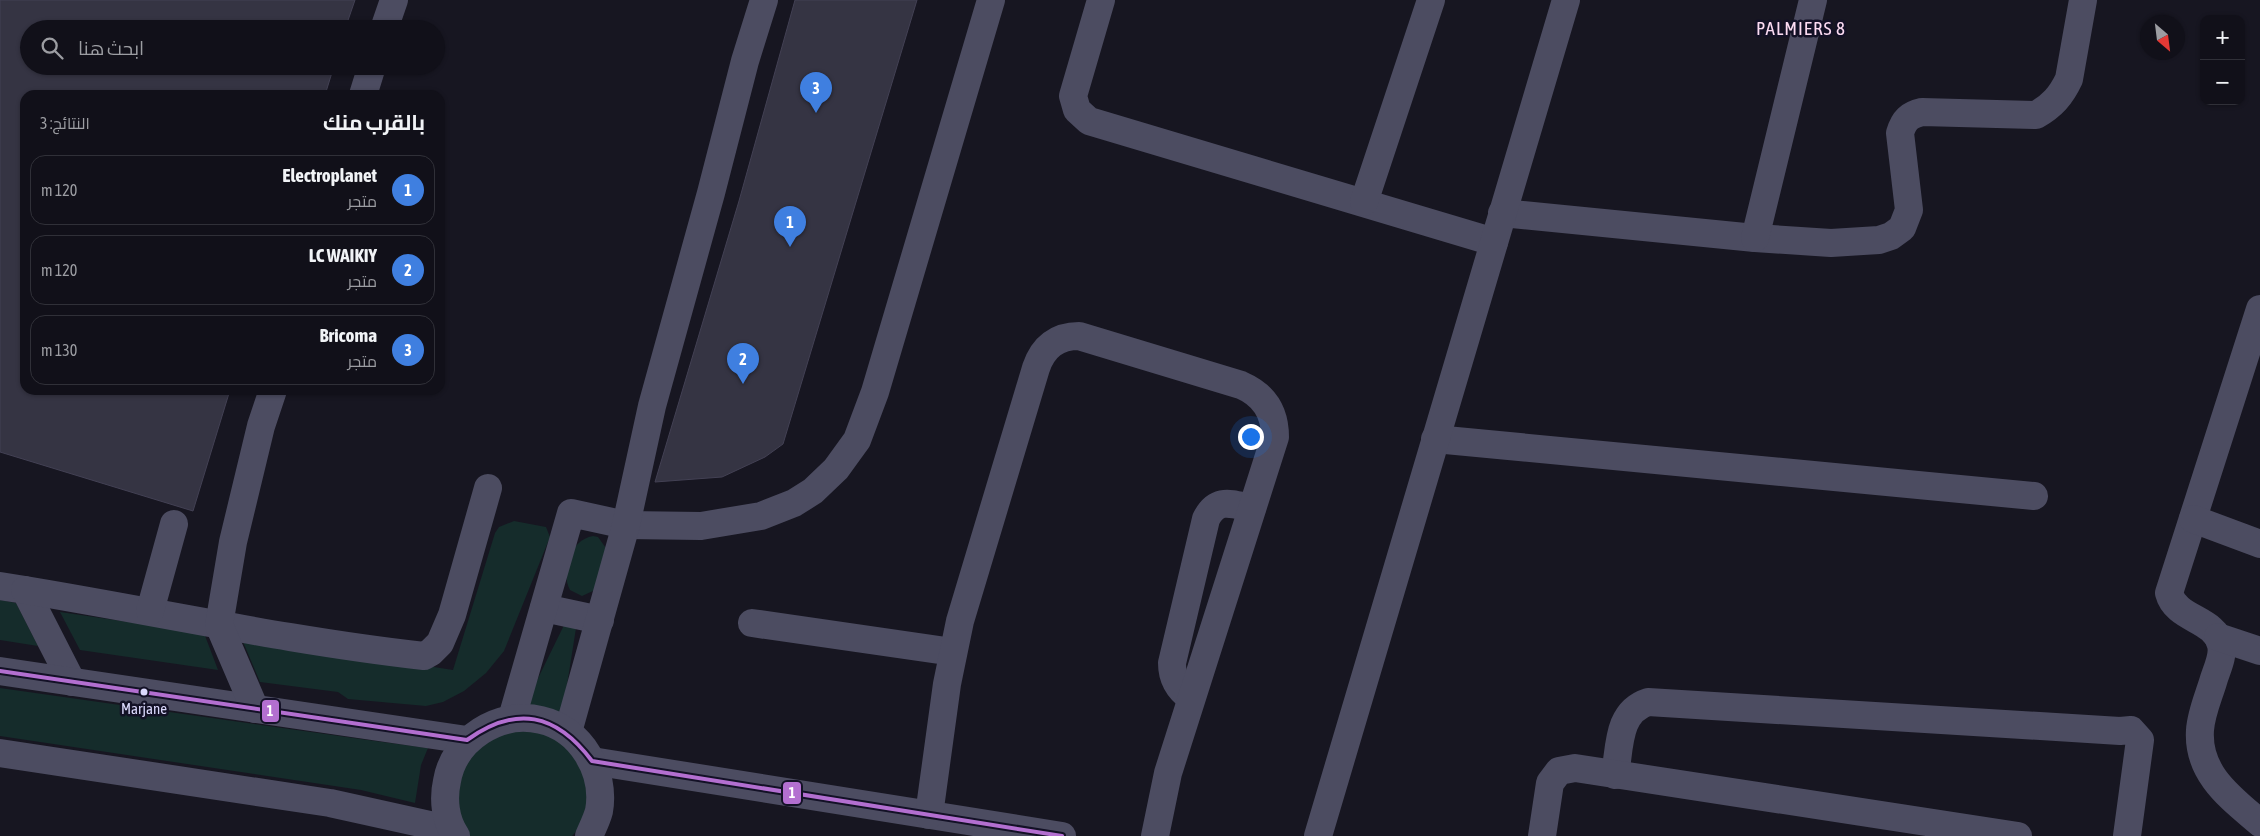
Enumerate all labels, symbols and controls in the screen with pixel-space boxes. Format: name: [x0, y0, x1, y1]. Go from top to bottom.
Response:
north arrow: [2140, 15, 2185, 60]
map controls: [2200, 15, 2245, 105]
button: +: [2200, 15, 2245, 60]
district label: PALMIERS 8: [1756, 17, 1846, 39]
search box: [20, 20, 445, 75]
icon: search: [38, 34, 66, 62]
text: ابحث هنا: [78, 37, 144, 59]
button: −: [2200, 60, 2245, 105]
pin: 3: [800, 72, 832, 113]
text: بالقرب منك: [323, 110, 425, 134]
text: النتائج: 3: [40, 114, 90, 132]
text: Electroplanet: [282, 164, 377, 186]
text: 120 m: [41, 181, 77, 199]
text: 1: [404, 181, 412, 199]
text: متجر: [348, 192, 377, 210]
pin: 1: [774, 206, 806, 247]
text: LC WAIKIY: [309, 244, 377, 266]
text: 120 m: [41, 261, 77, 279]
text: 2: [404, 261, 412, 279]
text: متجر: [348, 272, 377, 290]
text: Bricoma: [320, 324, 377, 346]
text: 130 m: [41, 341, 77, 359]
text: 3: [404, 341, 412, 359]
pin: 2: [727, 343, 759, 384]
text: متجر: [348, 352, 377, 370]
your location: [1238, 424, 1264, 450]
marker: Marjane: [139, 687, 149, 697]
line badge: 1: [261, 699, 280, 723]
place label: Marjane: [121, 700, 167, 717]
text: 1: [267, 703, 274, 719]
line badge: 1: [782, 781, 802, 805]
text: 1: [789, 785, 796, 801]

